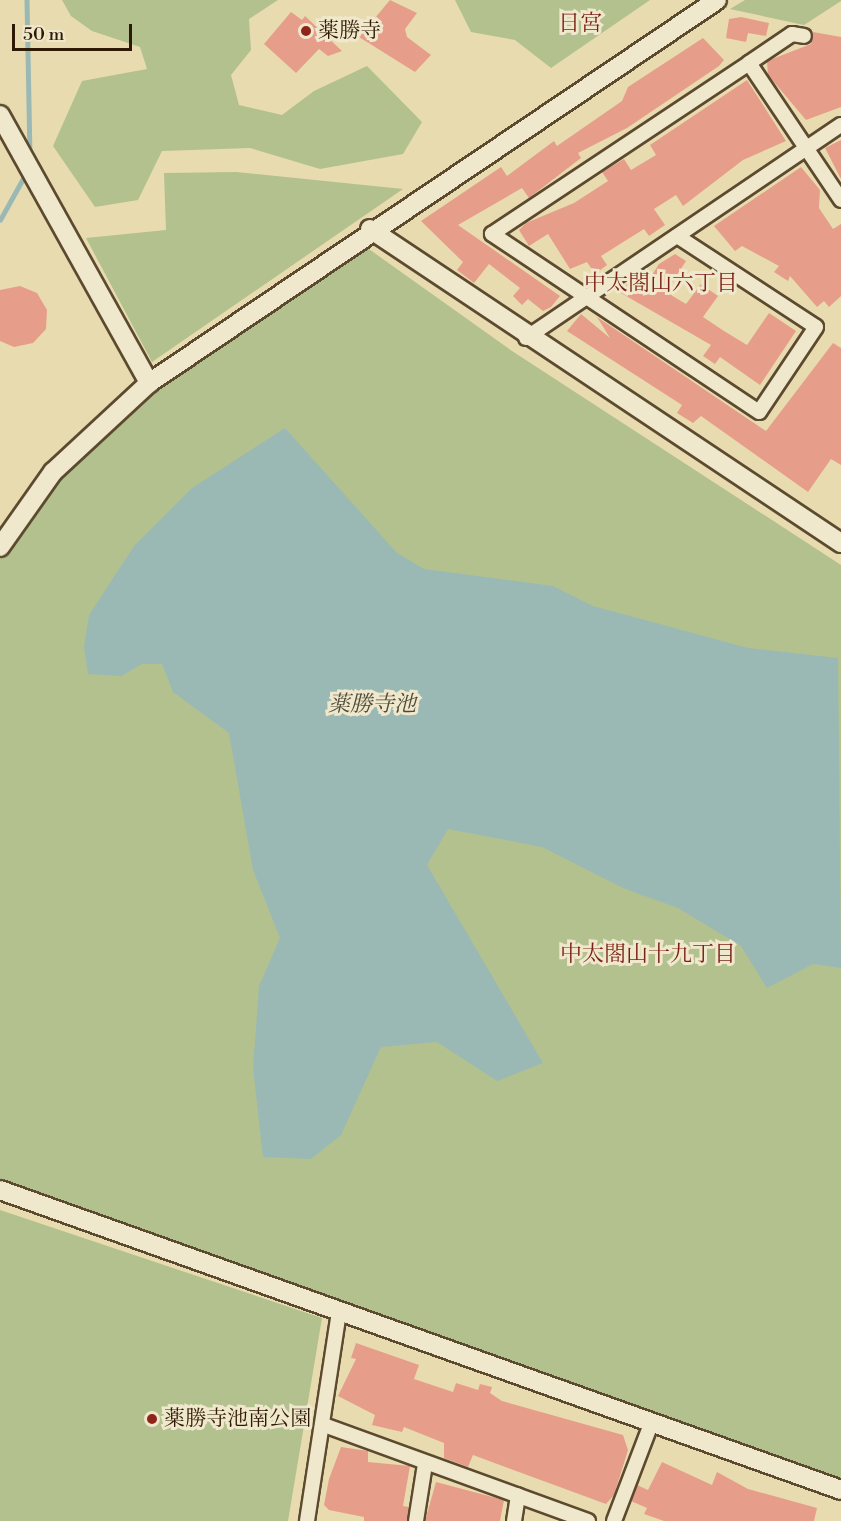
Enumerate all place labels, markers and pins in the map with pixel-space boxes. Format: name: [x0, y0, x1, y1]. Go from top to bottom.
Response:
place label: 薬勝寺: [318, 18, 381, 44]
marker: 薬勝寺: [299, 24, 313, 38]
place label: 薬勝寺池南公園: [164, 1406, 311, 1432]
marker: 薬勝寺池南公園: [145, 1412, 159, 1426]

